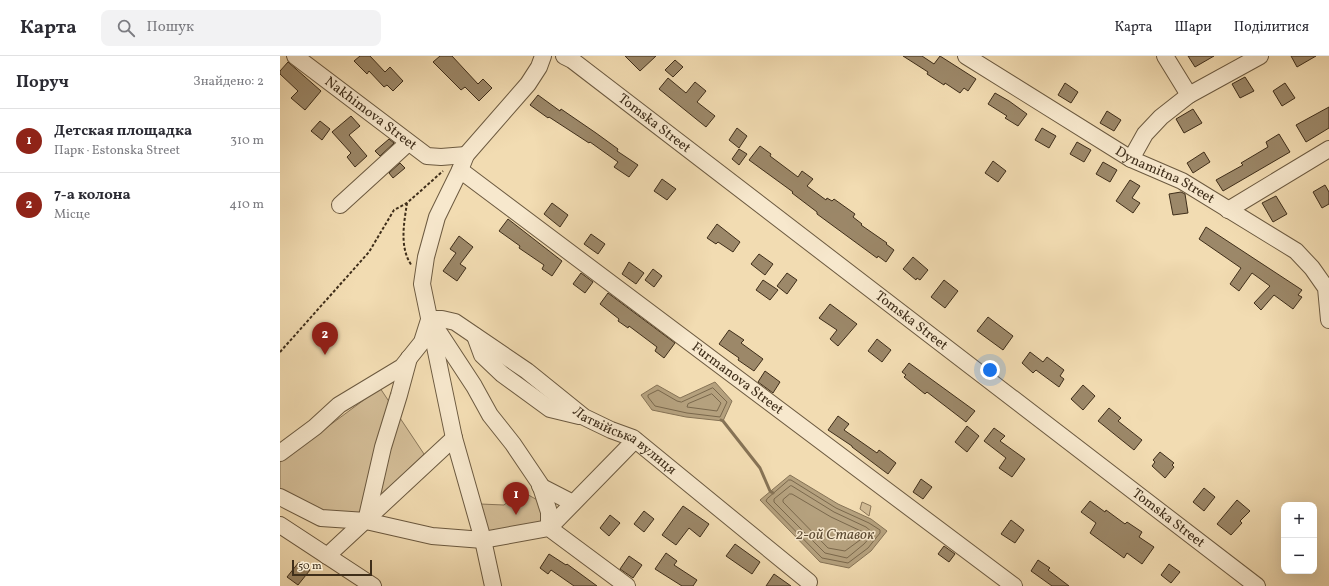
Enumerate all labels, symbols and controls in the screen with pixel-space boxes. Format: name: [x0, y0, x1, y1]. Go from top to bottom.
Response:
search box: [101, 10, 381, 46]
text: Карта: [20, 15, 77, 41]
icon: search: [115, 17, 137, 39]
text: Пошук: [147, 17, 194, 38]
text: Карта: [1115, 18, 1153, 37]
text: Шари: [1175, 18, 1212, 37]
text: Поділитися: [1234, 18, 1309, 37]
text: Поруч: [16, 71, 69, 94]
street label: Nakhimova Street: [321, 72, 421, 155]
text: Знайдено: 2: [193, 73, 264, 91]
street label: Tomska Street: [614, 89, 695, 158]
text: Детская площадка: [54, 121, 192, 142]
text: 1: [26, 132, 32, 150]
text: 310 m: [230, 132, 264, 150]
text: Парк · Estonska Street: [54, 142, 180, 160]
street label: Dynamitna Street: [1111, 142, 1218, 208]
text: 7-а колона: [54, 185, 131, 206]
text: 2: [26, 196, 32, 214]
text: 410 m: [229, 196, 264, 214]
text: Місце: [54, 206, 90, 224]
street label: Tomska Street: [871, 287, 952, 355]
pin: 2: [312, 322, 338, 355]
street label: Furmanova Street: [688, 338, 787, 419]
your location: [980, 360, 1000, 380]
street label: Латвiйська вулиця: [569, 402, 680, 479]
pin: 1: [503, 482, 529, 515]
street label: Tomska Street: [1128, 484, 1209, 552]
map controls: [1281, 502, 1317, 574]
button: +: [1281, 502, 1317, 538]
water label: 2-ой Ставок: [796, 525, 875, 546]
button: −: [1281, 538, 1317, 574]
scale bar: [292, 558, 372, 577]
text: 50 m: [298, 559, 322, 574]

